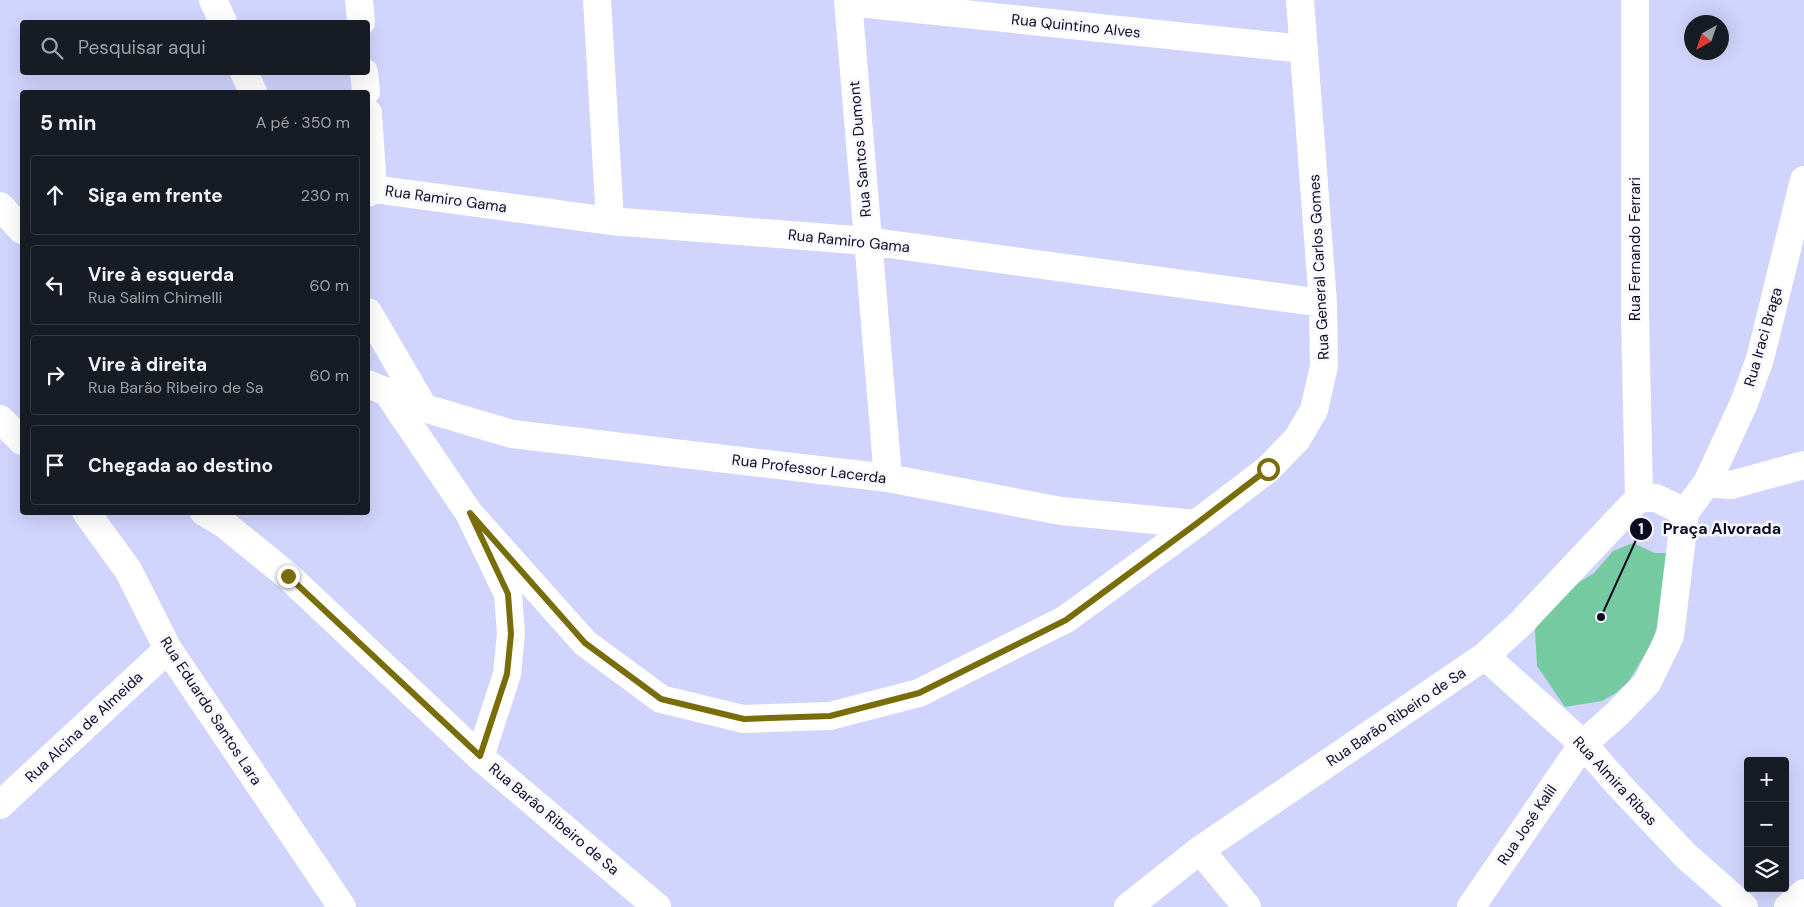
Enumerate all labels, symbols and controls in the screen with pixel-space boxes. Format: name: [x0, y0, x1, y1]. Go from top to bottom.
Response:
street label: Rua Quintino Alves: [1010, 9, 1142, 43]
north arrow: [1684, 15, 1729, 60]
search box: [20, 20, 370, 75]
icon: search: [38, 34, 66, 62]
text: Pesquisar aqui: [78, 35, 206, 60]
street label: Rua Santos Dumont: [844, 80, 876, 218]
text: 5 min: [40, 109, 96, 137]
text: A pé · 350 m: [256, 112, 350, 133]
street label: Rua General Carlos Gomes: [1304, 174, 1334, 360]
street label: Rua Fernando Ferrari: [1625, 177, 1645, 321]
icon: ahead: [41, 181, 69, 209]
street label: Rua Ramiro Gama: [384, 181, 508, 217]
text: Siga em frente: [88, 183, 223, 208]
text: 230 m: [301, 185, 349, 206]
street label: Rua Ramiro Gama: [787, 225, 911, 257]
text: Vire à esquerda: [88, 262, 234, 287]
icon: left: [41, 271, 69, 299]
text: 60 m: [309, 275, 349, 296]
street label: Rua Iraci Braga: [1739, 285, 1787, 389]
text: Rua Salim Chimelli: [88, 287, 222, 308]
text: Vire à direita: [88, 352, 207, 377]
icon: right: [41, 361, 69, 389]
text: 60 m: [309, 365, 349, 386]
text: Rua Barão Ribeiro de Sa: [88, 377, 263, 398]
street label: Rua Professor Lacerda: [731, 450, 887, 488]
icon: arrive: [41, 451, 69, 479]
text: Chegada ao destino: [88, 453, 273, 478]
route start: [1257, 458, 1280, 481]
callout: Praça Alvorada: [1628, 513, 1792, 544]
text: Praça Alvorada: [1663, 518, 1781, 539]
text: 1: [1638, 519, 1644, 539]
route end: [277, 565, 300, 588]
street label: Rua Eduardo Santos Lara: [155, 633, 267, 789]
street label: Rua Barão Ribeiro de Sa: [1322, 663, 1470, 771]
street label: Rua Alcina de Almeida: [21, 667, 147, 787]
street label: Rua Almira Ribas: [1568, 732, 1662, 830]
map controls: [1744, 757, 1789, 892]
button: +: [1744, 757, 1789, 802]
street label: Rua Barão Ribeiro de Sa: [485, 759, 623, 879]
street label: Rua José Kalil: [1493, 781, 1561, 869]
button: −: [1744, 802, 1789, 847]
button: layers: [1744, 847, 1789, 892]

